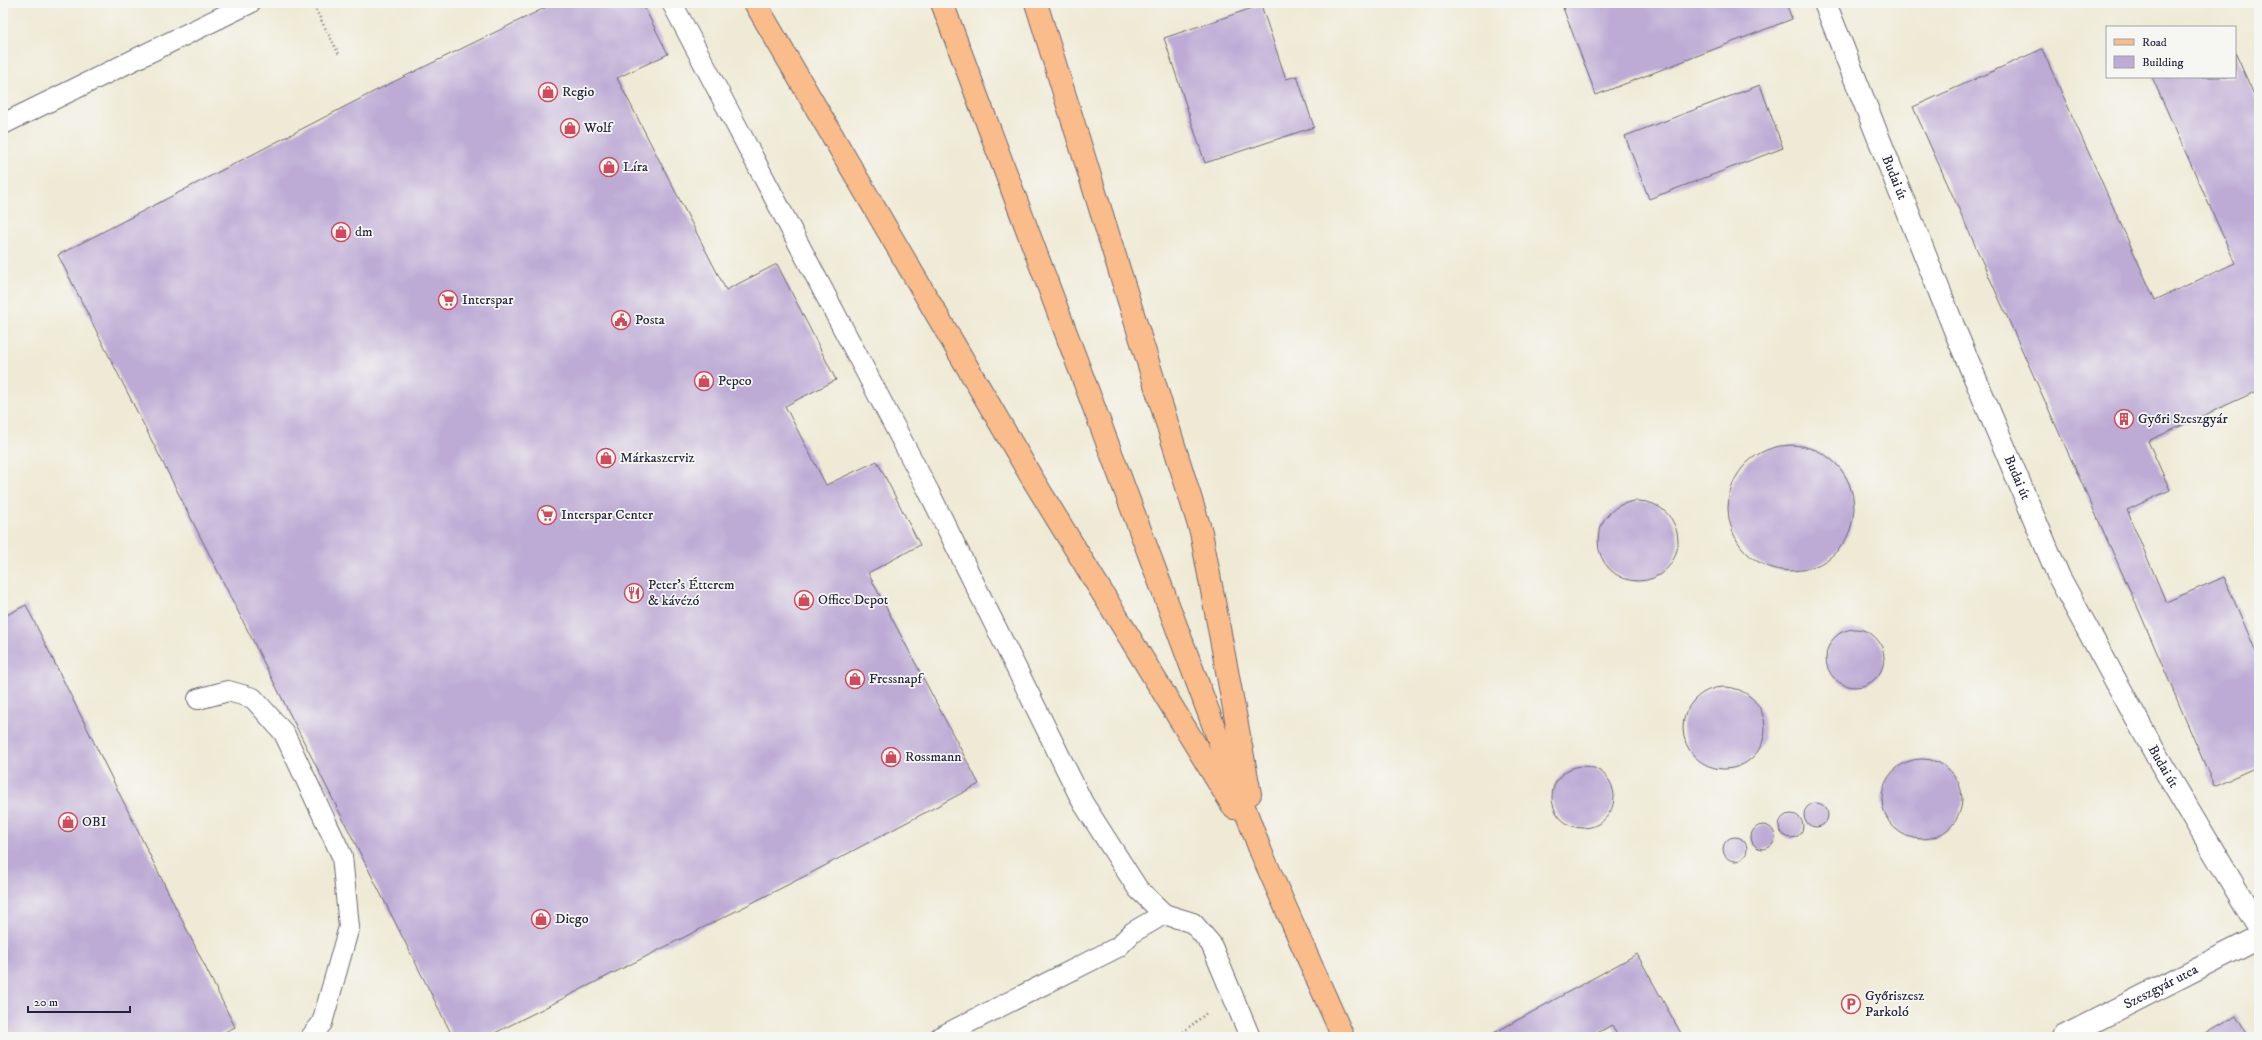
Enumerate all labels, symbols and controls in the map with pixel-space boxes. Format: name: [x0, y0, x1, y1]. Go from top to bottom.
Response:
legend: [2106, 26, 2236, 78]
text: Road: [2142, 35, 2167, 50]
text: Building: [2142, 55, 2183, 70]
shop icon: Regio: [537, 81, 559, 103]
place label: Regio: [562, 83, 594, 101]
shop icon: Wolf: [559, 117, 581, 139]
place label: Wolf: [583, 119, 614, 137]
street label: Budai út: [1877, 153, 1911, 203]
shop icon: Líra: [598, 156, 620, 178]
place label: Líra: [623, 158, 648, 176]
shop icon: dm: [330, 221, 352, 243]
place label: dm: [355, 223, 373, 241]
supermarket icon: Interspar: [437, 289, 459, 311]
place label: Interspar: [462, 291, 514, 309]
public building icon: Posta: [610, 309, 632, 331]
place label: Posta: [635, 311, 665, 329]
shop icon: Pepco: [693, 370, 715, 392]
place label: Pepco: [718, 372, 752, 390]
building icon: Győri Szeszgyár: [2113, 408, 2135, 430]
place label: Győri Szeszgyár: [2138, 410, 2228, 428]
shop icon: Márkaszerviz: [595, 447, 617, 469]
place label: Márkaszerviz: [620, 449, 695, 467]
street label: Budai út: [2000, 453, 2035, 503]
supermarket icon: Interspar Center: [536, 504, 558, 526]
place label: Interspar Center: [561, 506, 654, 524]
place label: Peter's Étterem & kávézó: [648, 576, 735, 610]
restaurant icon: Peter's Étterem & kávézó: [623, 582, 645, 604]
shop icon: Office Depot: [793, 589, 815, 611]
place label: Office Depot: [818, 591, 889, 609]
shop icon: Fressnapf: [844, 668, 866, 690]
place label: Fressnapf: [869, 670, 924, 688]
street label: Budai út: [2144, 742, 2183, 792]
shop icon: Rossmann: [880, 746, 902, 768]
place label: Rossmann: [905, 748, 962, 766]
shop icon: OBI: [57, 811, 79, 833]
place label: OBI: [82, 813, 107, 831]
shop icon: Diego: [530, 908, 552, 930]
place label: Diego: [555, 910, 589, 928]
street label: Szeszgyár utca: [2121, 961, 2201, 1013]
place label: Győriszesz Parkoló: [1865, 987, 1924, 1021]
scale bar: [28, 988, 130, 1014]
parking icon: Győriszesz Parkoló: [1840, 993, 1862, 1015]
text: 20 m: [34, 995, 58, 1010]

